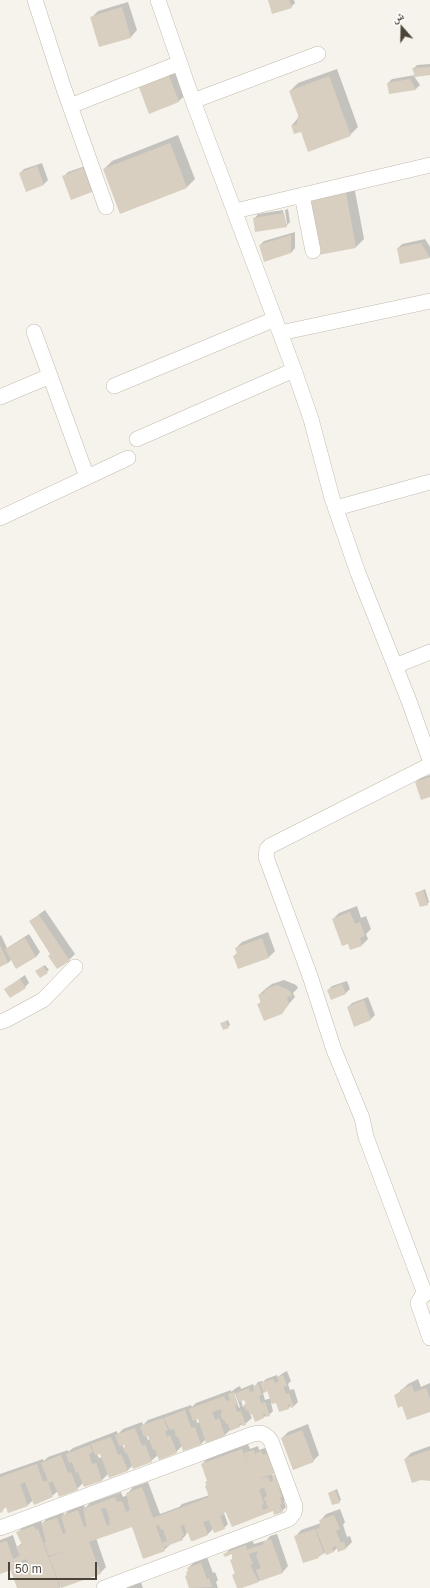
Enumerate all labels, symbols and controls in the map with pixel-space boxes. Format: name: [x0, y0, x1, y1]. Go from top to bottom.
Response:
north arrow: [382, 8, 422, 48]
text: ش: [390, 9, 405, 24]
scale bar: [10, 1554, 99, 1580]
text: 50 m: [15, 1562, 42, 1576]

